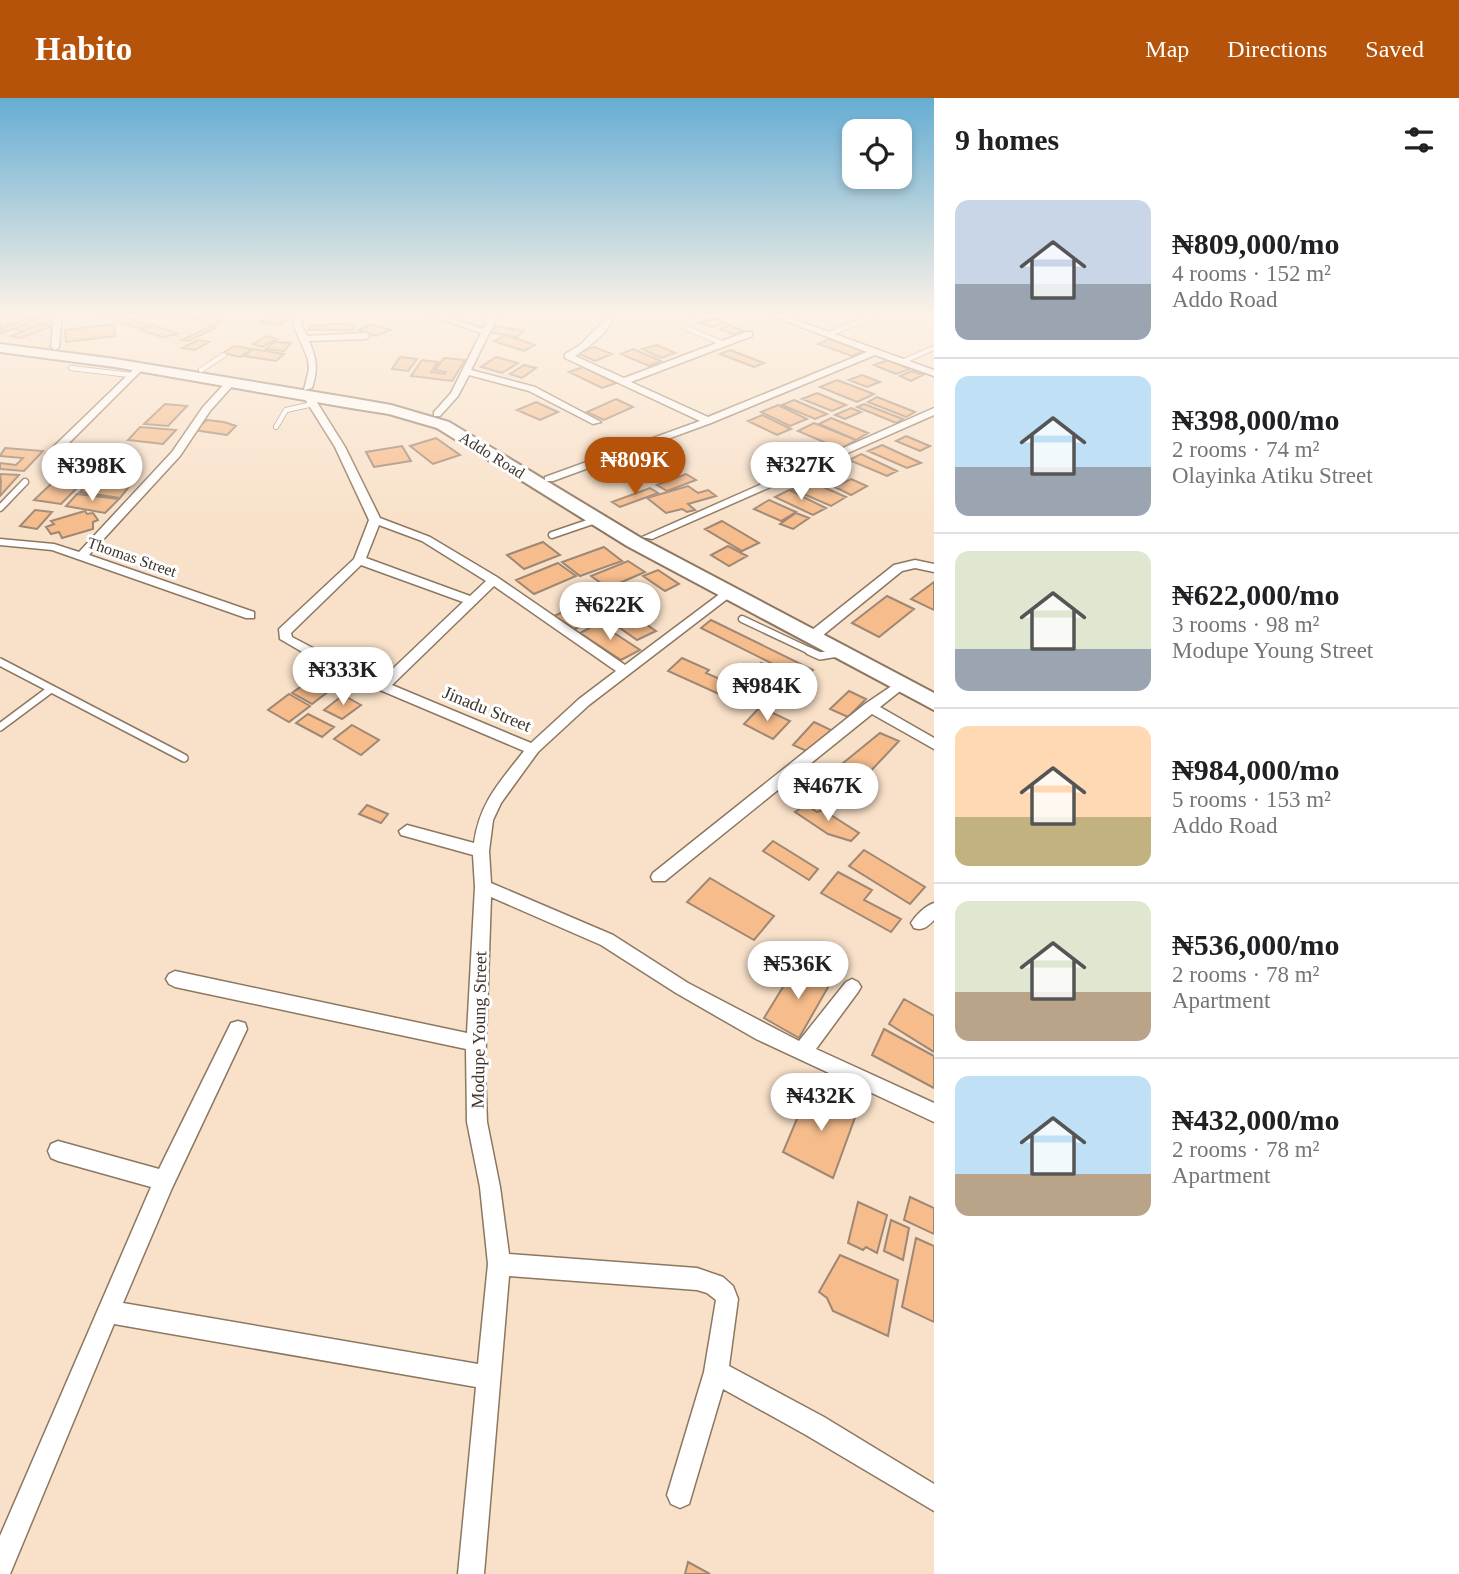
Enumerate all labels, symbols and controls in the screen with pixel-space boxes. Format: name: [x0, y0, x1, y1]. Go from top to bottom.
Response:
text: Habito: [35, 31, 132, 67]
text: Map: [1145, 36, 1189, 62]
text: Directions: [1227, 36, 1327, 62]
text: Saved: [1365, 36, 1424, 62]
map controls: [842, 119, 912, 189]
button: locate: [842, 119, 912, 189]
icon: filters: [1400, 121, 1438, 159]
text: 9 homes: [955, 123, 1059, 156]
text: ₦809,000/mo: [1172, 227, 1340, 260]
icon: home: [1011, 228, 1095, 312]
text: 4 rooms · 152 m²: [1172, 261, 1331, 286]
text: Addo Road: [1172, 287, 1277, 312]
text: ₦398,000/mo: [1172, 403, 1340, 436]
icon: home: [1011, 404, 1095, 488]
street label: Addo Road: [456, 428, 528, 482]
text: 2 rooms · 74 m²: [1172, 437, 1319, 462]
pin: ₦809K: [586, 438, 684, 497]
pin: ₦327K: [752, 442, 850, 502]
pin: ₦398K: [43, 444, 141, 503]
text: ₦809K: [601, 447, 670, 472]
text: ₦327K: [767, 452, 836, 477]
text: ₦398K: [58, 453, 127, 478]
text: Olayinka Atiku Street: [1172, 463, 1373, 488]
street label: Thomas Street: [85, 534, 179, 580]
text: ₦622,000/mo: [1172, 578, 1340, 611]
icon: home: [1011, 579, 1095, 663]
pin: ₦622K: [561, 582, 659, 642]
text: ₦622K: [576, 592, 645, 617]
text: 3 rooms · 98 m²: [1172, 612, 1319, 637]
text: Modupe Young Street: [1172, 638, 1373, 663]
pin: ₦333K: [294, 648, 392, 707]
text: ₦333K: [309, 657, 378, 682]
pin: ₦984K: [718, 664, 816, 723]
text: ₦984K: [733, 673, 802, 698]
street label: Jinadu Street: [440, 682, 534, 736]
text: ₦984,000/mo: [1172, 753, 1340, 786]
icon: home: [1011, 754, 1095, 838]
pin: ₦467K: [779, 764, 877, 823]
text: ₦467K: [794, 773, 863, 798]
text: 5 rooms · 153 m²: [1172, 787, 1331, 812]
text: Addo Road: [1172, 813, 1277, 838]
text: ₦536,000/mo: [1172, 928, 1340, 961]
icon: home: [1011, 929, 1095, 1013]
pin: ₦536K: [749, 942, 847, 1001]
street label: Modupe Young Street: [468, 951, 490, 1109]
text: ₦536K: [764, 951, 833, 976]
text: 2 rooms · 78 m²: [1172, 962, 1319, 987]
text: Apartment: [1172, 988, 1270, 1013]
pin: ₦432K: [772, 1074, 870, 1133]
text: ₦432K: [787, 1083, 856, 1108]
text: ₦432,000/mo: [1172, 1103, 1340, 1136]
icon: home: [1011, 1104, 1095, 1188]
text: 2 rooms · 78 m²: [1172, 1137, 1319, 1162]
text: Apartment: [1172, 1163, 1270, 1188]

